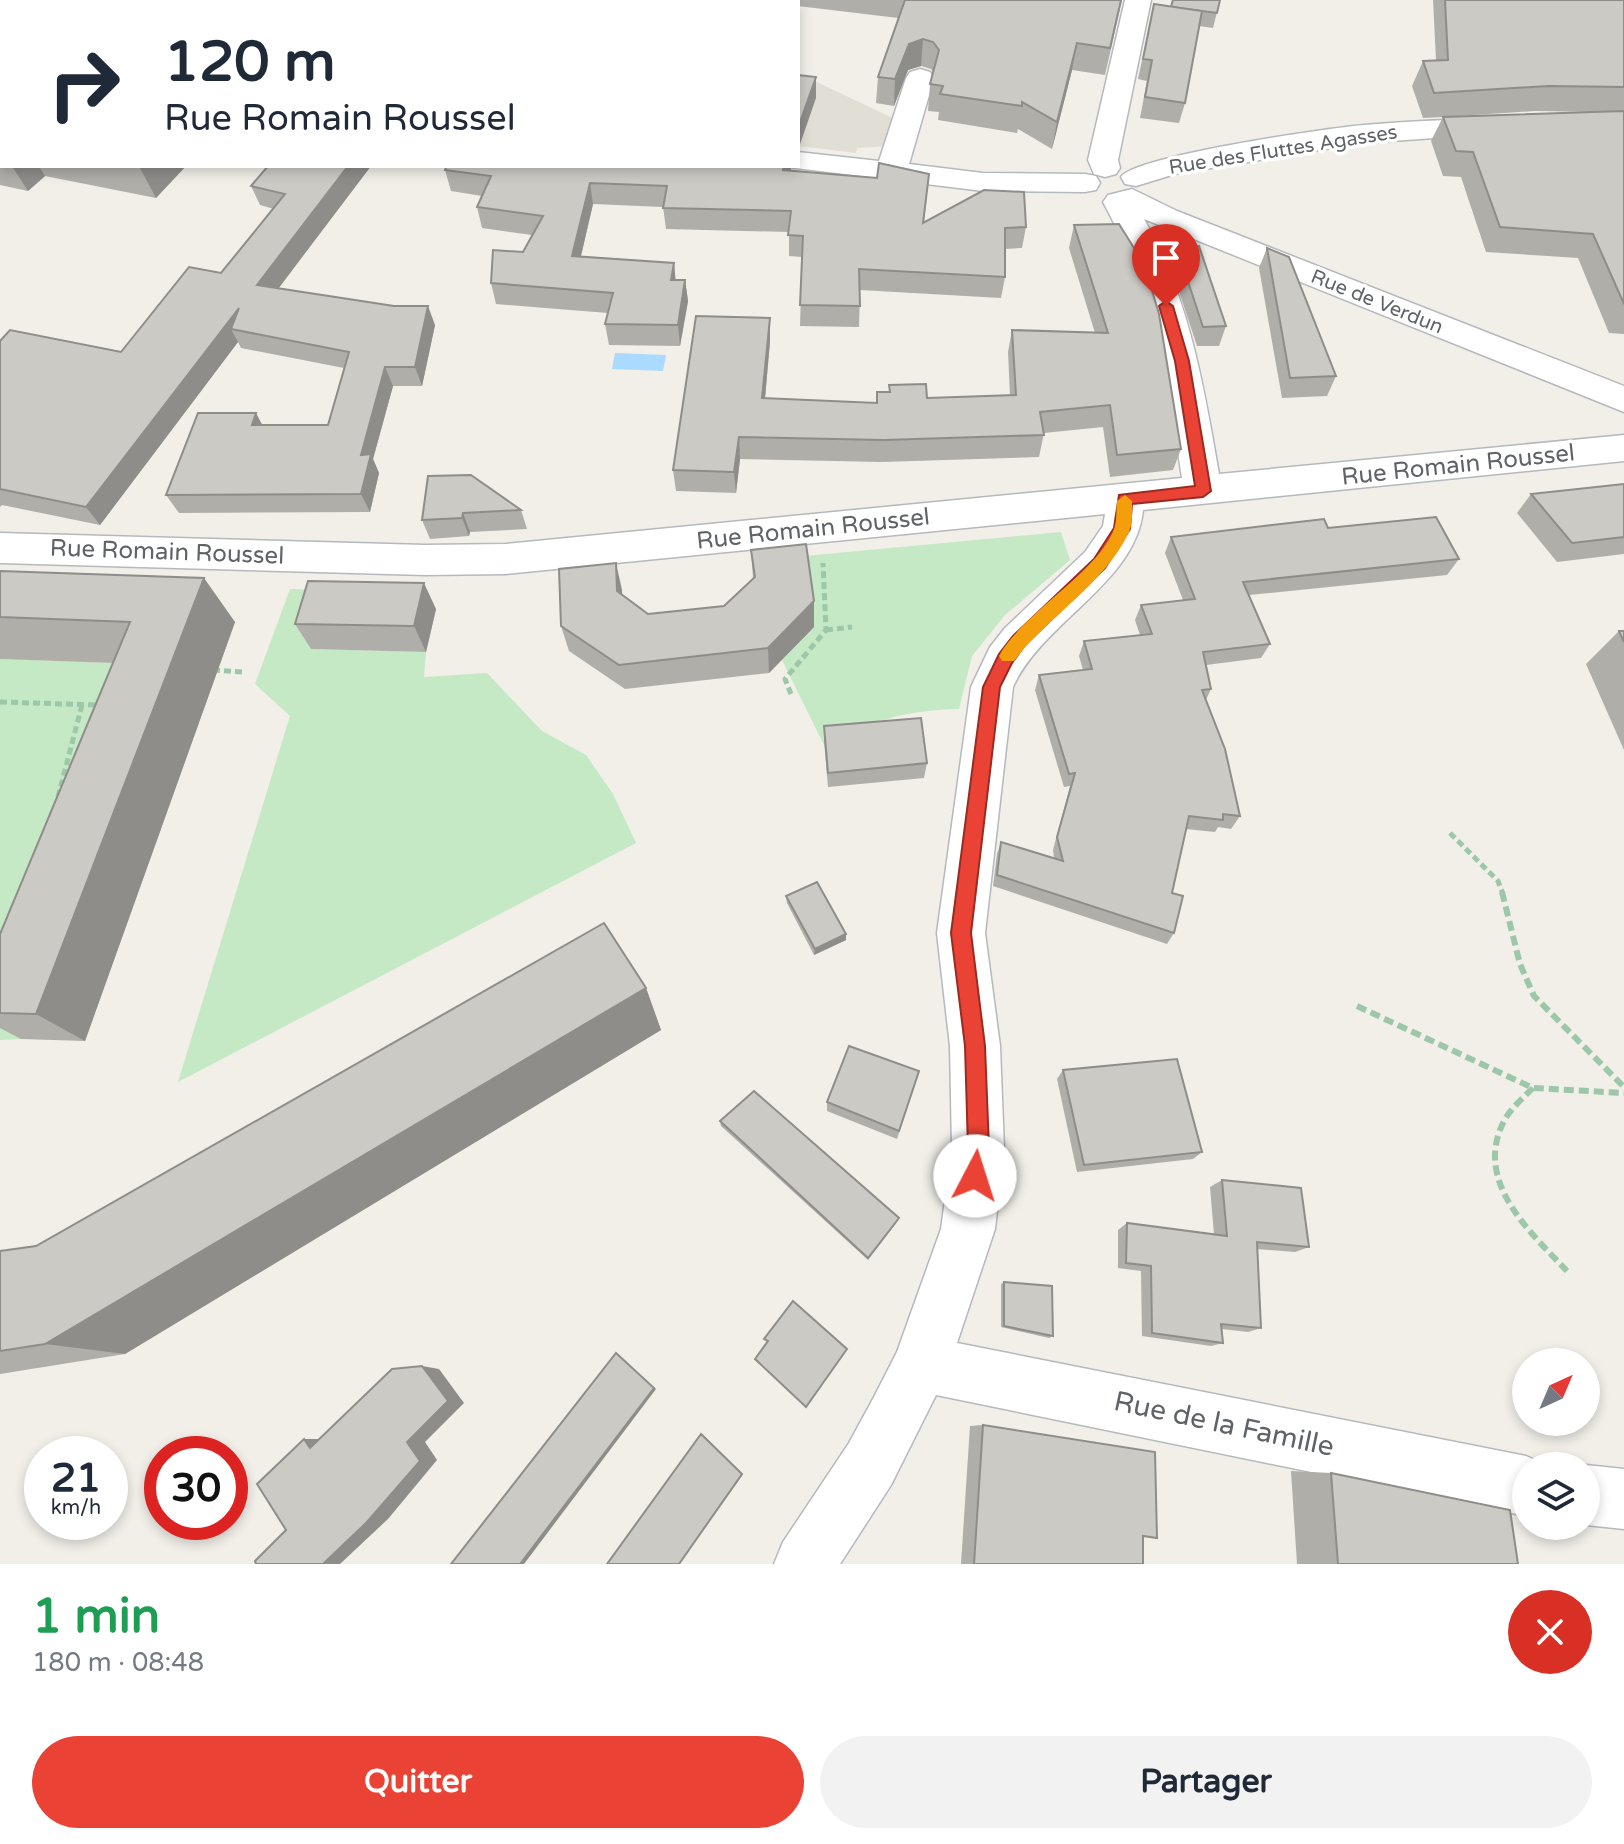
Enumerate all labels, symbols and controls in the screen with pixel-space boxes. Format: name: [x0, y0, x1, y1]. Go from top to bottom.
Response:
text: 120 m: [164, 29, 335, 96]
icon: right: [32, 32, 136, 136]
text: Rue Romain Roussel: [164, 97, 516, 140]
street label: Rue des Fluttes Agasses: [1167, 120, 1399, 180]
pin: [1132, 224, 1200, 306]
icon: arrive: [1144, 236, 1188, 280]
street label: Rue de Verdun: [1307, 265, 1447, 339]
street label: Rue Romain Roussel: [1340, 438, 1576, 492]
street label: Rue Romain Roussel: [695, 502, 931, 556]
street label: Rue Romain Roussel: [49, 533, 285, 571]
position arrow: [933, 1134, 1017, 1218]
north arrow: [1512, 1348, 1600, 1436]
map controls: [1512, 1348, 1600, 1540]
street label: Rue de la Famille: [1111, 1384, 1337, 1464]
speed limit sign: 30: [144, 1436, 248, 1540]
button: layers: [1512, 1452, 1600, 1540]
text: 21: [51, 1454, 101, 1502]
text: km/h: [51, 1496, 101, 1520]
text: 1 min: [32, 1588, 160, 1646]
button: close: [1508, 1590, 1592, 1674]
text: 180 m · 08:48: [32, 1647, 204, 1678]
button: Quitter: [32, 1736, 804, 1828]
button: Partager: [820, 1736, 1592, 1828]

